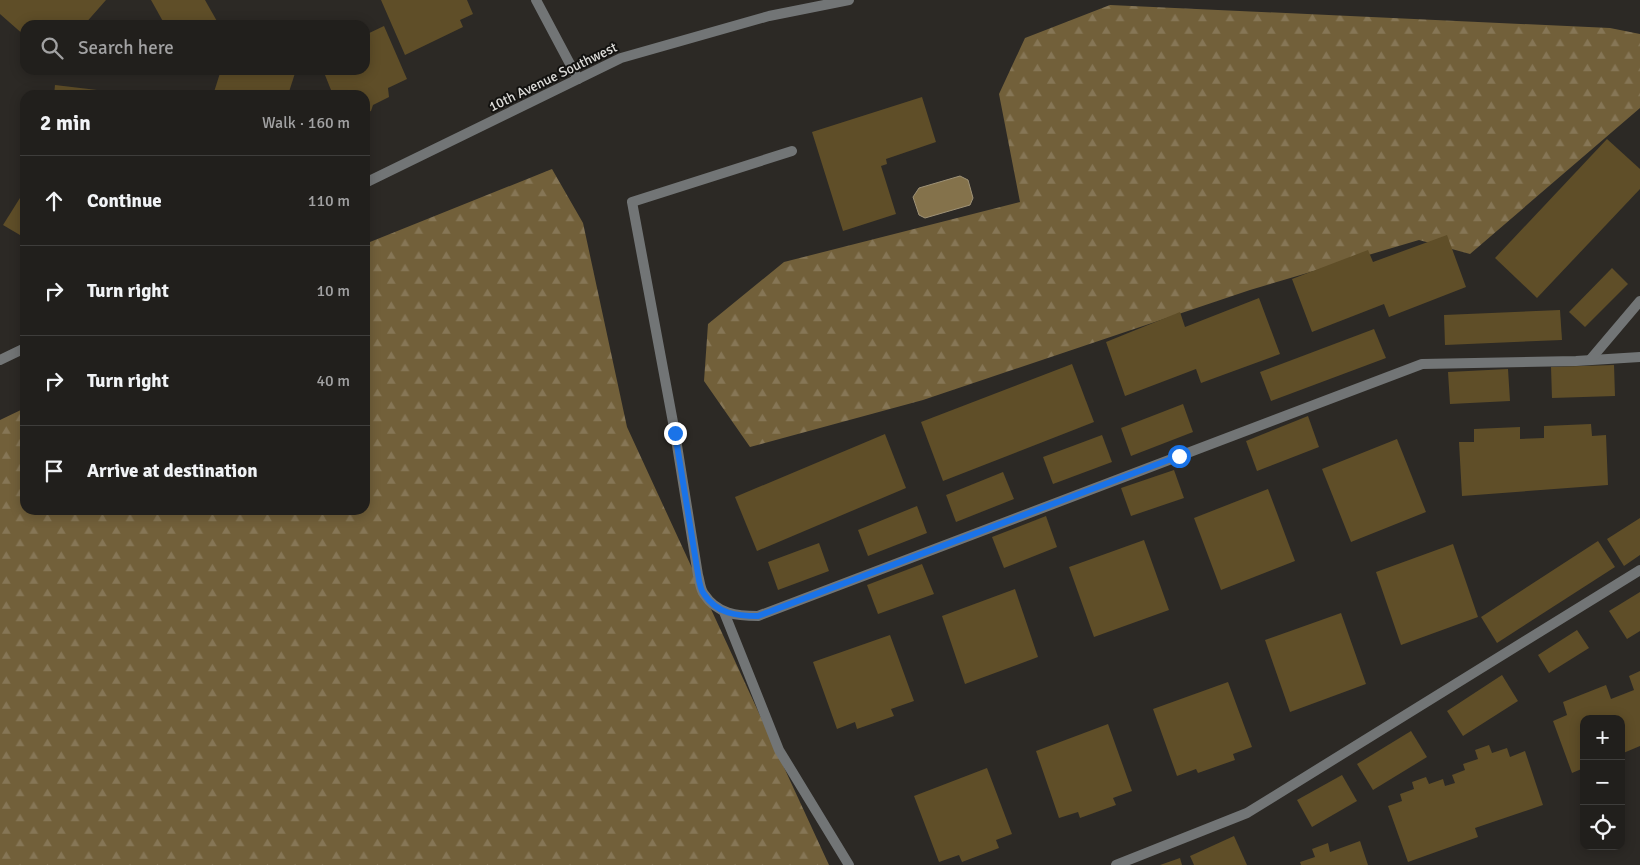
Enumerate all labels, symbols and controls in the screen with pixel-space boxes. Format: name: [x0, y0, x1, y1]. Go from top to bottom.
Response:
search box: [20, 20, 370, 75]
icon: search: [38, 34, 66, 62]
text: Search here: [78, 36, 174, 60]
street label: 10th Avenue Southwest: [486, 39, 620, 115]
text: 2 min: [40, 110, 91, 136]
text: Walk · 160 m: [262, 113, 350, 133]
icon: ahead: [40, 187, 68, 215]
text: Continue: [87, 189, 162, 213]
text: 110 m: [308, 191, 350, 211]
icon: right: [40, 277, 68, 305]
text: Turn right: [87, 279, 169, 303]
text: 10 m: [316, 281, 350, 301]
icon: right: [40, 367, 68, 395]
text: Turn right: [87, 369, 169, 393]
text: 40 m: [316, 371, 350, 391]
route end: [664, 422, 687, 445]
route start: [1168, 445, 1191, 468]
icon: arrive: [40, 457, 68, 485]
text: Arrive at destination: [87, 459, 258, 483]
map controls: [1580, 715, 1625, 850]
button: +: [1580, 715, 1625, 760]
button: −: [1580, 760, 1625, 805]
button: locate: [1580, 805, 1625, 850]

